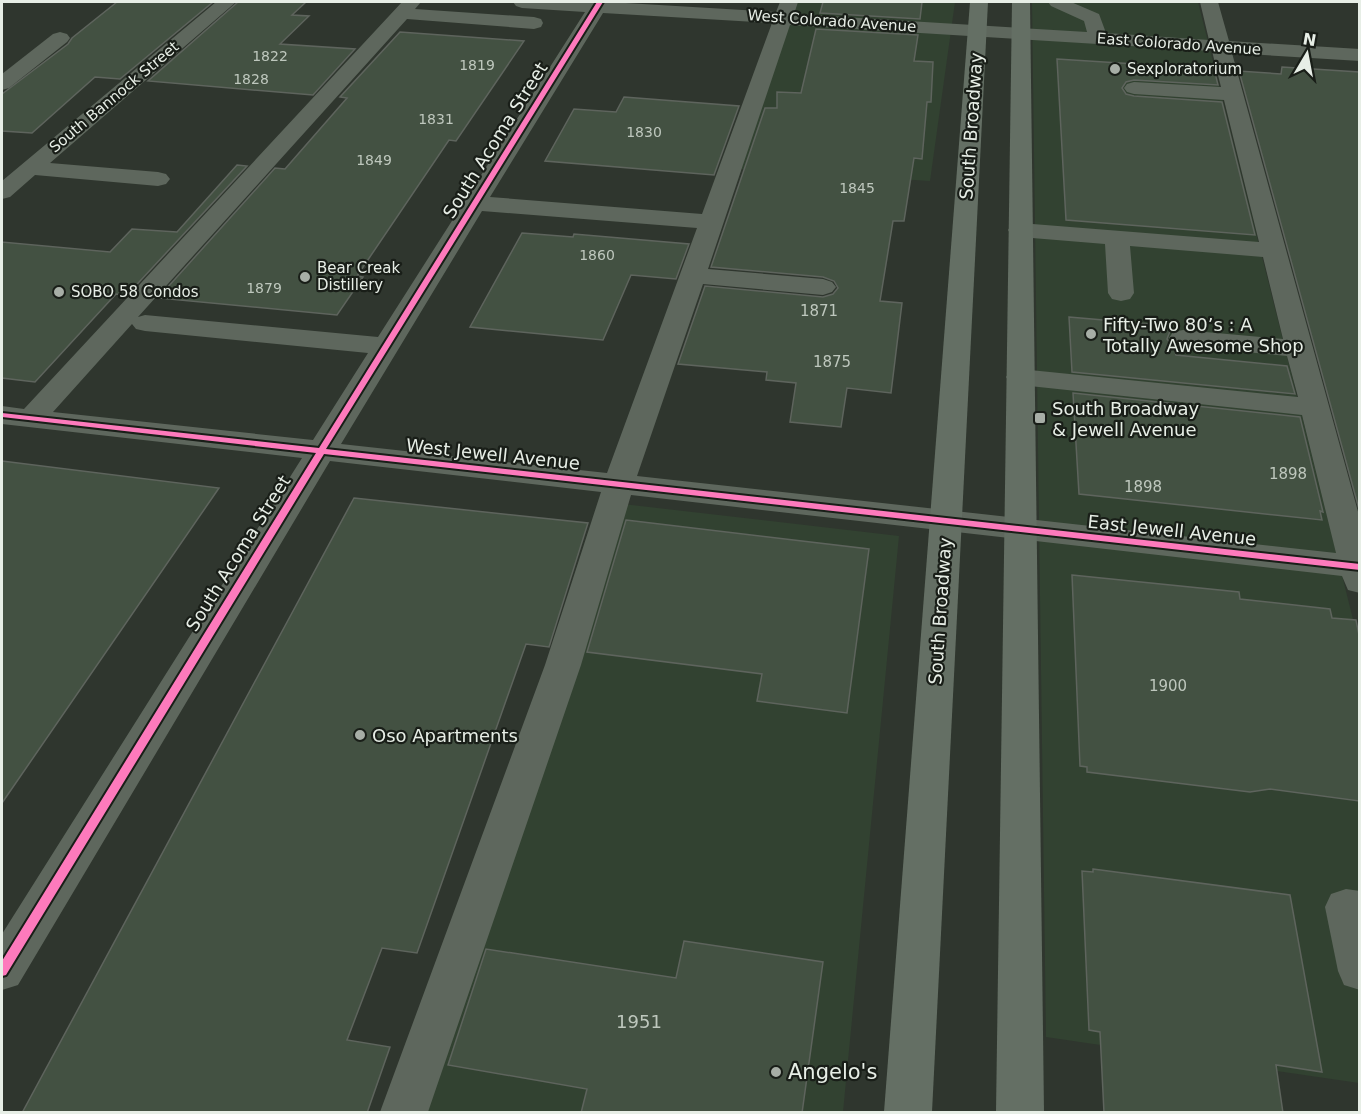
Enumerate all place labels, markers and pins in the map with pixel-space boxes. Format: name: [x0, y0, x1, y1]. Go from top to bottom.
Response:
place label: Sexploratorium: [1127, 60, 1242, 78]
marker: Sexploratorium: [1108, 62, 1122, 76]
place label: Bear Creak Distillery: [317, 259, 400, 294]
marker: Bear Creak Distillery: [298, 270, 312, 284]
place label: SOBO 58 Condos: [71, 283, 199, 301]
marker: SOBO 58 Condos: [52, 285, 66, 299]
place label: Fifty-Two 80’s : A Totally Awesome Shop: [1102, 314, 1304, 356]
marker: Fifty-Two 80’s : A Totally Awesome Shop: [1084, 327, 1098, 341]
place label: South Broadway & Jewell Avenue: [1052, 398, 1200, 440]
marker: South Broadway & Jewell Avenue: [1033, 411, 1047, 425]
place label: Oso Apartments: [372, 725, 518, 746]
marker: Oso Apartments: [353, 728, 367, 742]
place label: Angelo's: [788, 1060, 877, 1084]
marker: Angelo's: [769, 1065, 783, 1079]

